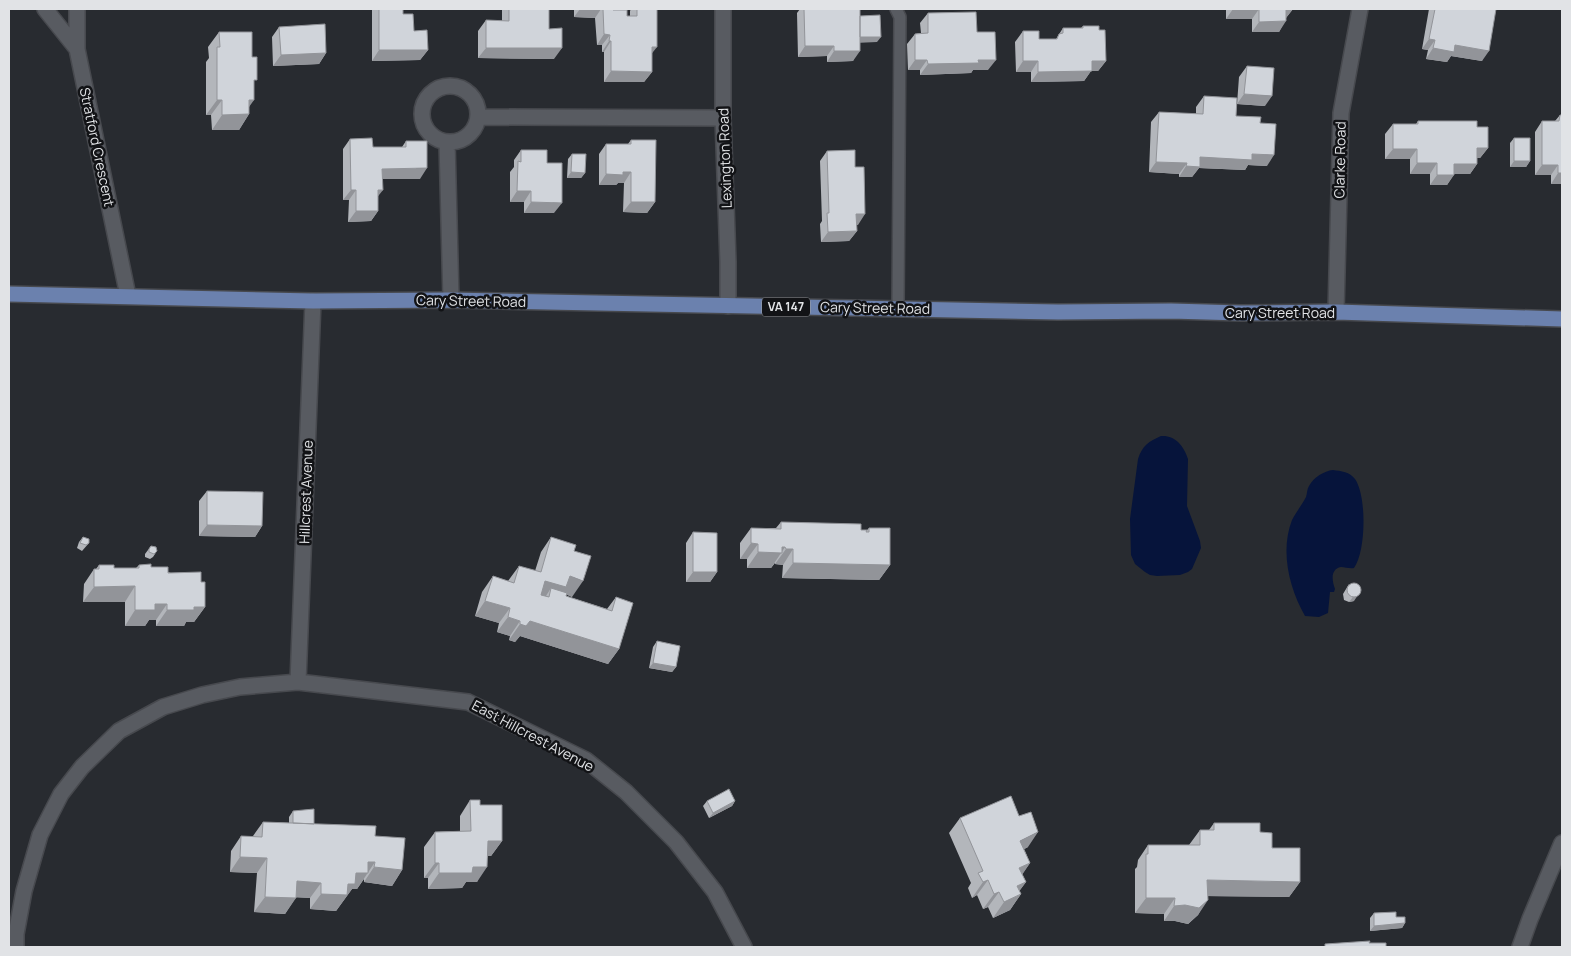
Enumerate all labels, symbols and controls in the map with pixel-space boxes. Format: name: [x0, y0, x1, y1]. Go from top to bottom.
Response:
street label: Stratford Crescent: [76, 86, 119, 209]
street label: Lexington Road: [713, 108, 736, 208]
street label: Clarke Road: [1329, 121, 1350, 199]
street label: Cary Street Road: [416, 290, 526, 311]
street label: Cary Street Road: [820, 297, 930, 318]
road number: VA 147: [762, 298, 810, 316]
street label: Cary Street Road: [1225, 303, 1335, 322]
street label: Hillcrest Avenue: [294, 440, 317, 544]
street label: East Hillcrest Avenue: [469, 695, 597, 776]

